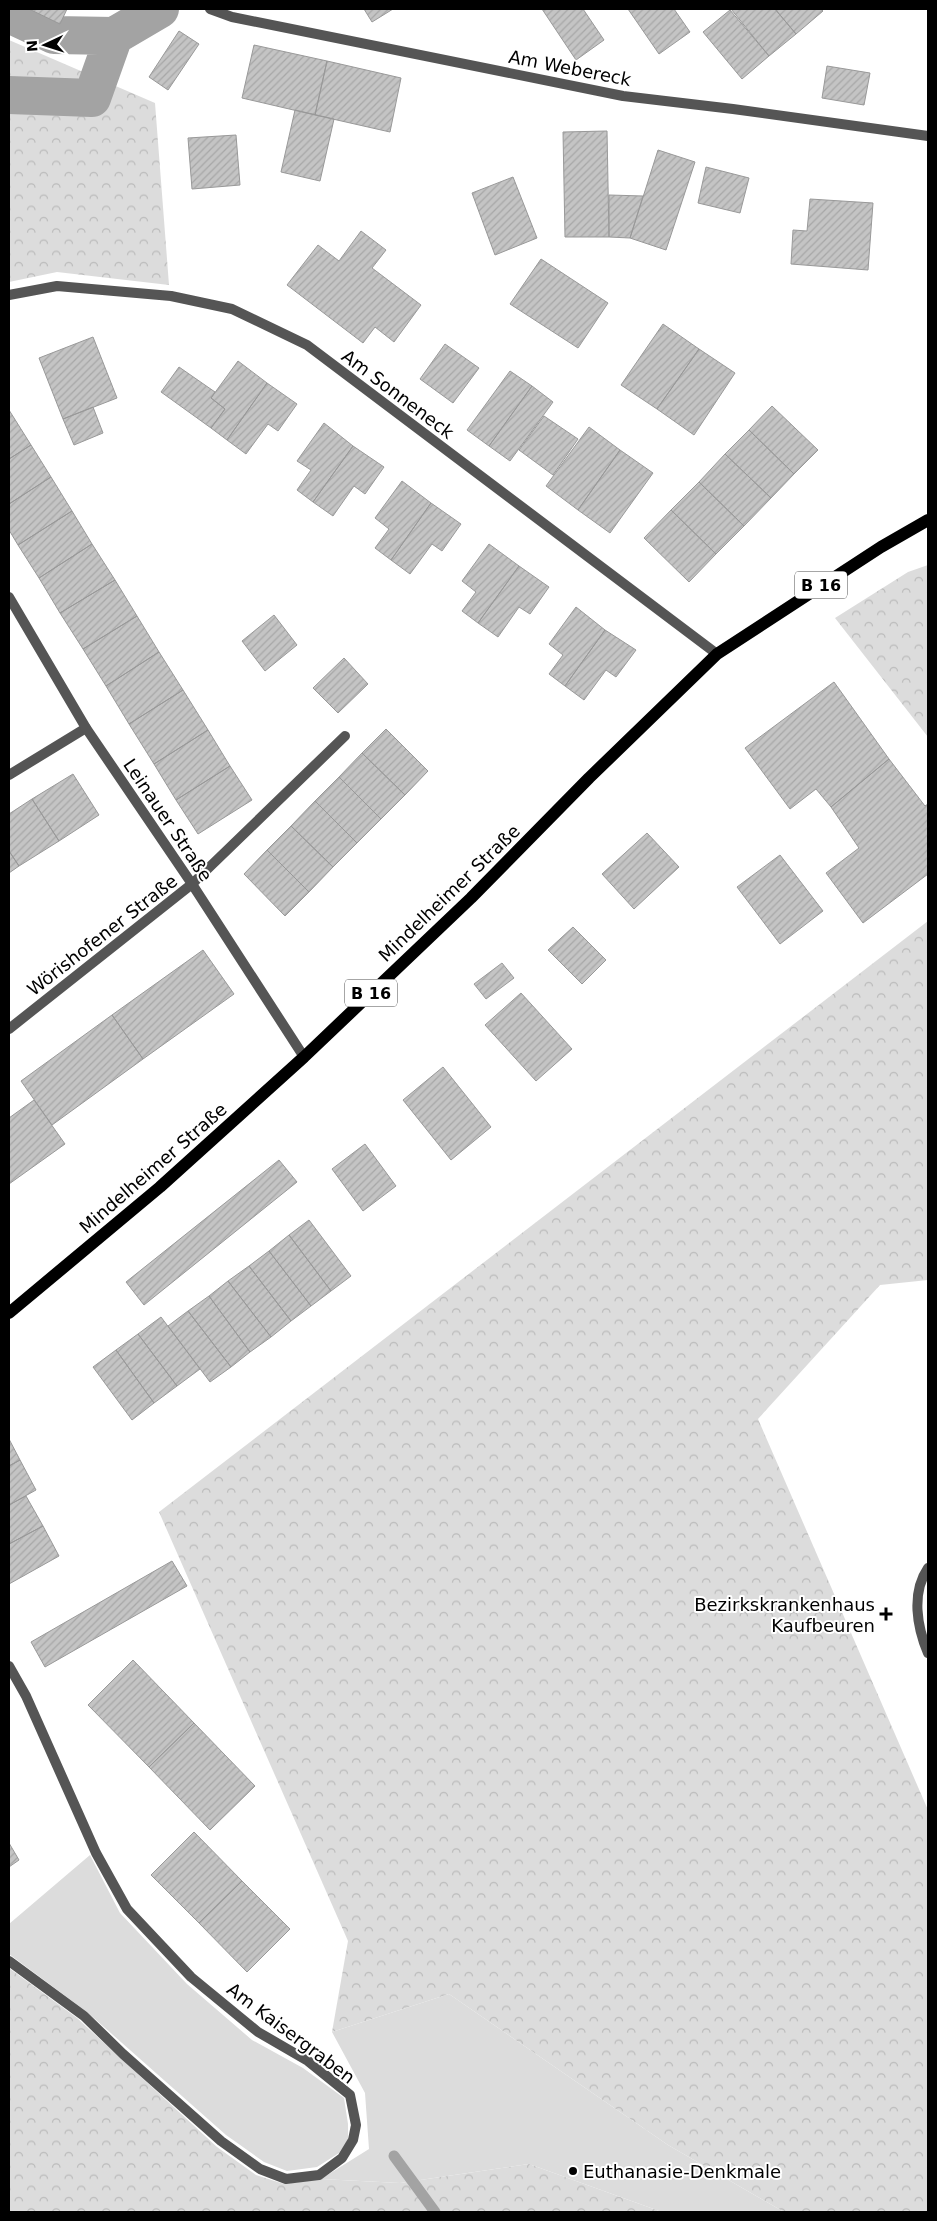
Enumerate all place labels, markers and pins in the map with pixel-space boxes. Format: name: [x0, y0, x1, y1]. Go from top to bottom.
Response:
place label: Bezirkskrankenhaus Kaufbeuren: [694, 1594, 875, 1636]
marker: Bezirkskrankenhaus Kaufbeuren: [879, 1607, 893, 1621]
place label: Euthanasie-Denkmale: [583, 2161, 781, 2182]
marker: Euthanasie-Denkmale: [567, 2165, 579, 2177]

